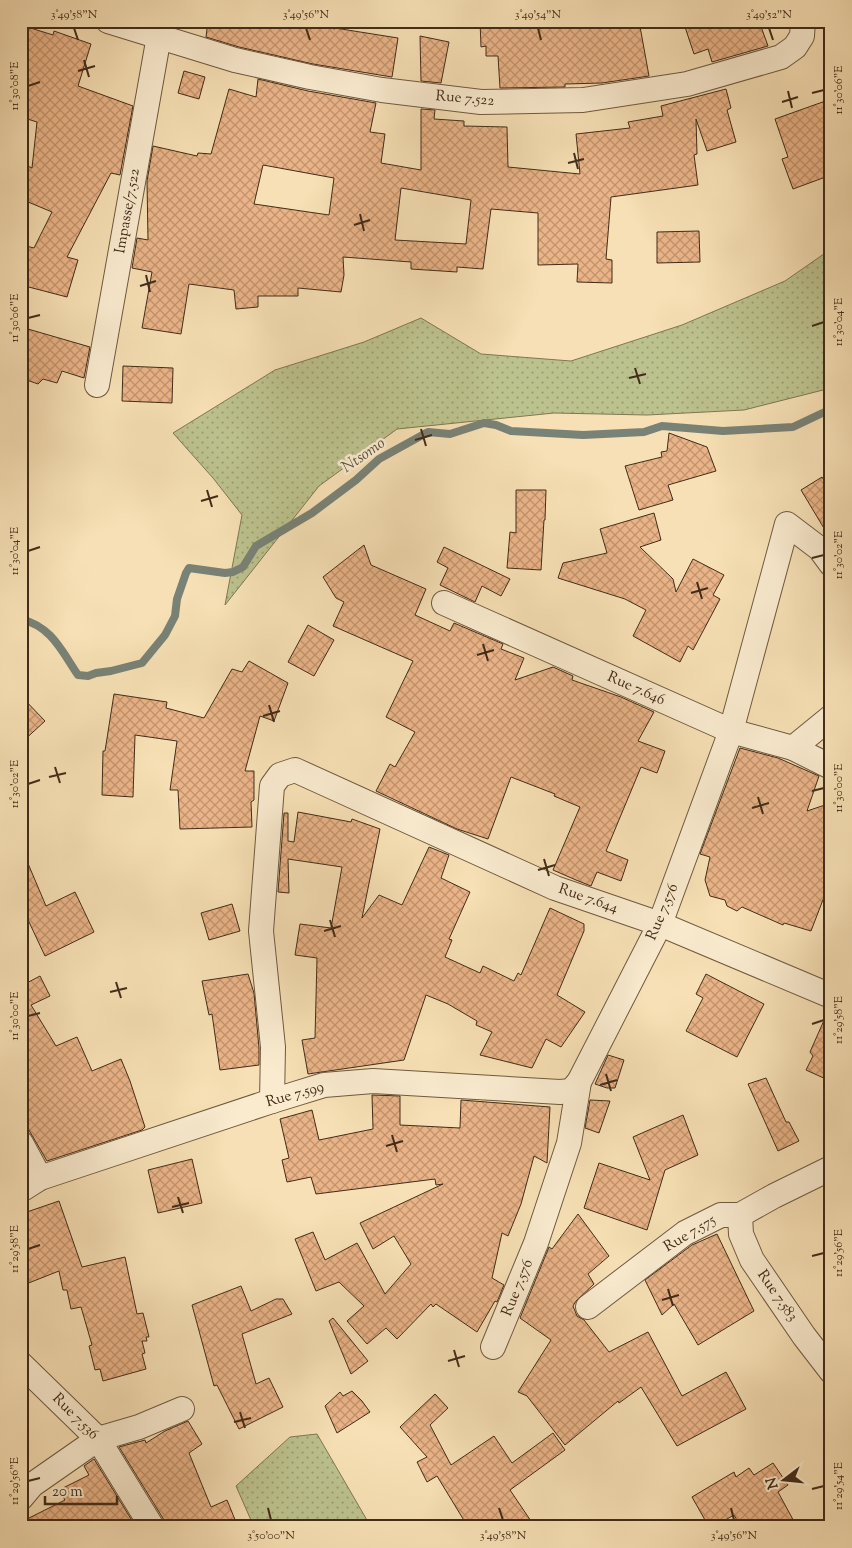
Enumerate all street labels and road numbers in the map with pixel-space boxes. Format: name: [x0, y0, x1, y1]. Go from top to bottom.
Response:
street label: Rue 7.522: [435, 86, 495, 112]
street label: Impasse/7.522: [110, 167, 146, 255]
street label: Rue 7.646: [604, 667, 668, 711]
street label: Rue 7.644: [555, 879, 621, 919]
street label: Rue 7.576: [642, 880, 684, 944]
street label: Rue 7.599: [264, 1077, 326, 1113]
street label: Rue 7.575: [660, 1210, 720, 1258]
street label: Rue 7.576: [497, 1256, 539, 1320]
street label: Rue 7.583: [752, 1266, 802, 1326]
street label: Rue 7.536: [47, 1389, 103, 1445]

